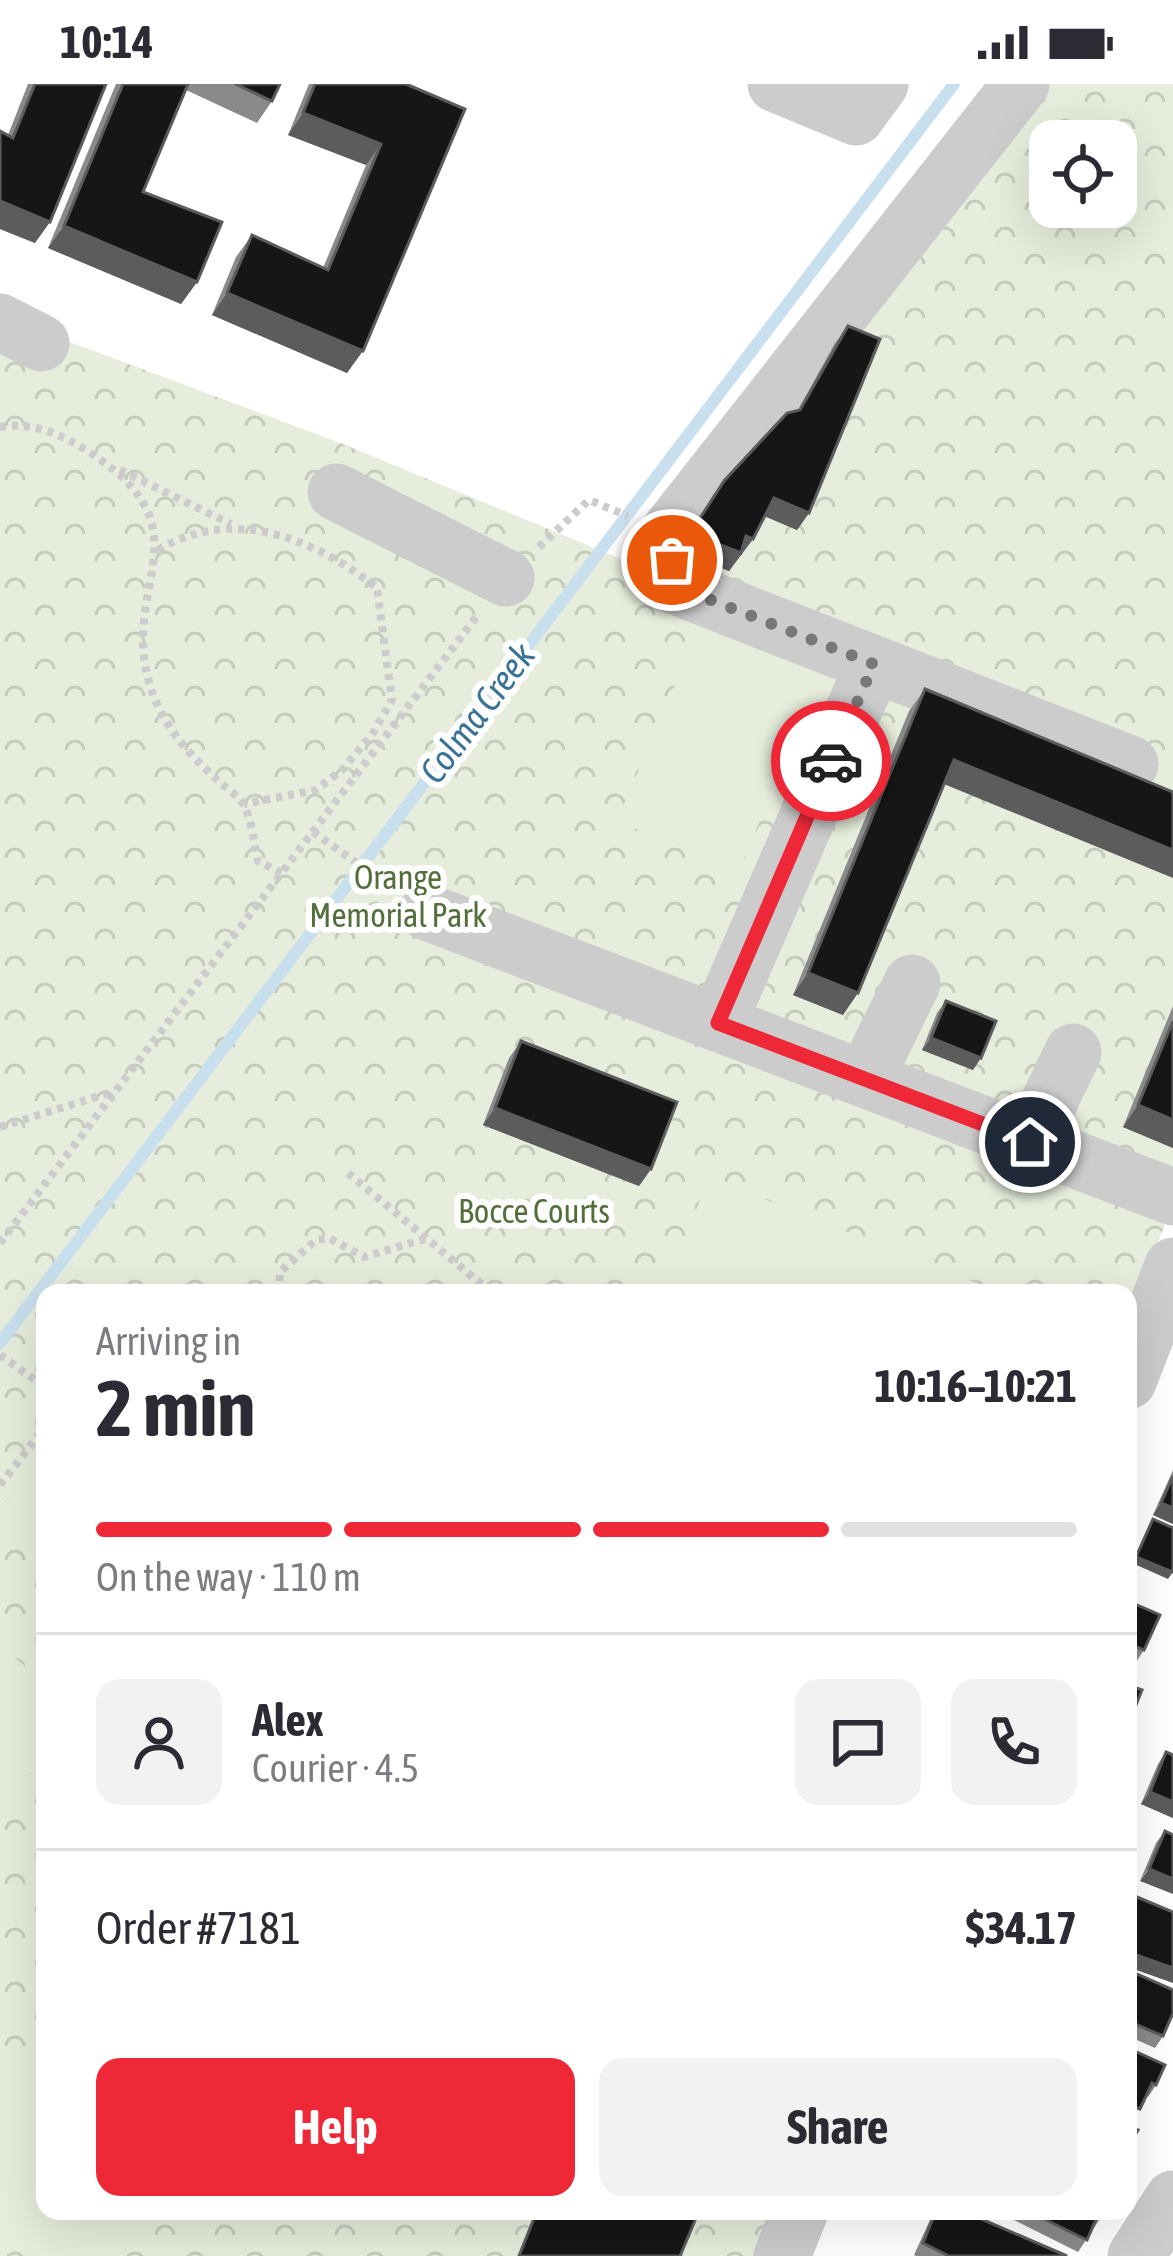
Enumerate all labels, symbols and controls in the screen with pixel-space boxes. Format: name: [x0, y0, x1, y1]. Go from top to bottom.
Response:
text: 10:14: [60, 16, 154, 68]
map controls: [1029, 120, 1137, 228]
button: locate: [1029, 120, 1137, 228]
pin: [621, 509, 723, 611]
icon: bag: [639, 527, 705, 593]
water label: Colma Creek: [411, 634, 544, 791]
courier: [771, 701, 891, 821]
icon: car: [798, 728, 864, 794]
park label: Orange Memorial Park: [309, 858, 487, 934]
pin: [979, 1091, 1081, 1193]
icon: home: [997, 1109, 1063, 1175]
park label: Bocce Courts: [458, 1192, 610, 1230]
text: Arriving in: [96, 1319, 241, 1363]
text: 10:16–10:21: [874, 1360, 1077, 1412]
text: 2 min: [96, 1363, 255, 1453]
text: On the way · 110 m: [96, 1555, 361, 1599]
button: person: [96, 1679, 222, 1805]
button: chat: [795, 1679, 921, 1805]
button: phone: [951, 1679, 1077, 1805]
text: Alex: [252, 1694, 324, 1746]
text: Courier · 4.5: [252, 1746, 419, 1790]
text: Order #7181: [96, 1902, 301, 1954]
text: $34.17: [965, 1902, 1077, 1954]
button: Help: [96, 2058, 575, 2196]
button: Share: [599, 2058, 1077, 2196]

